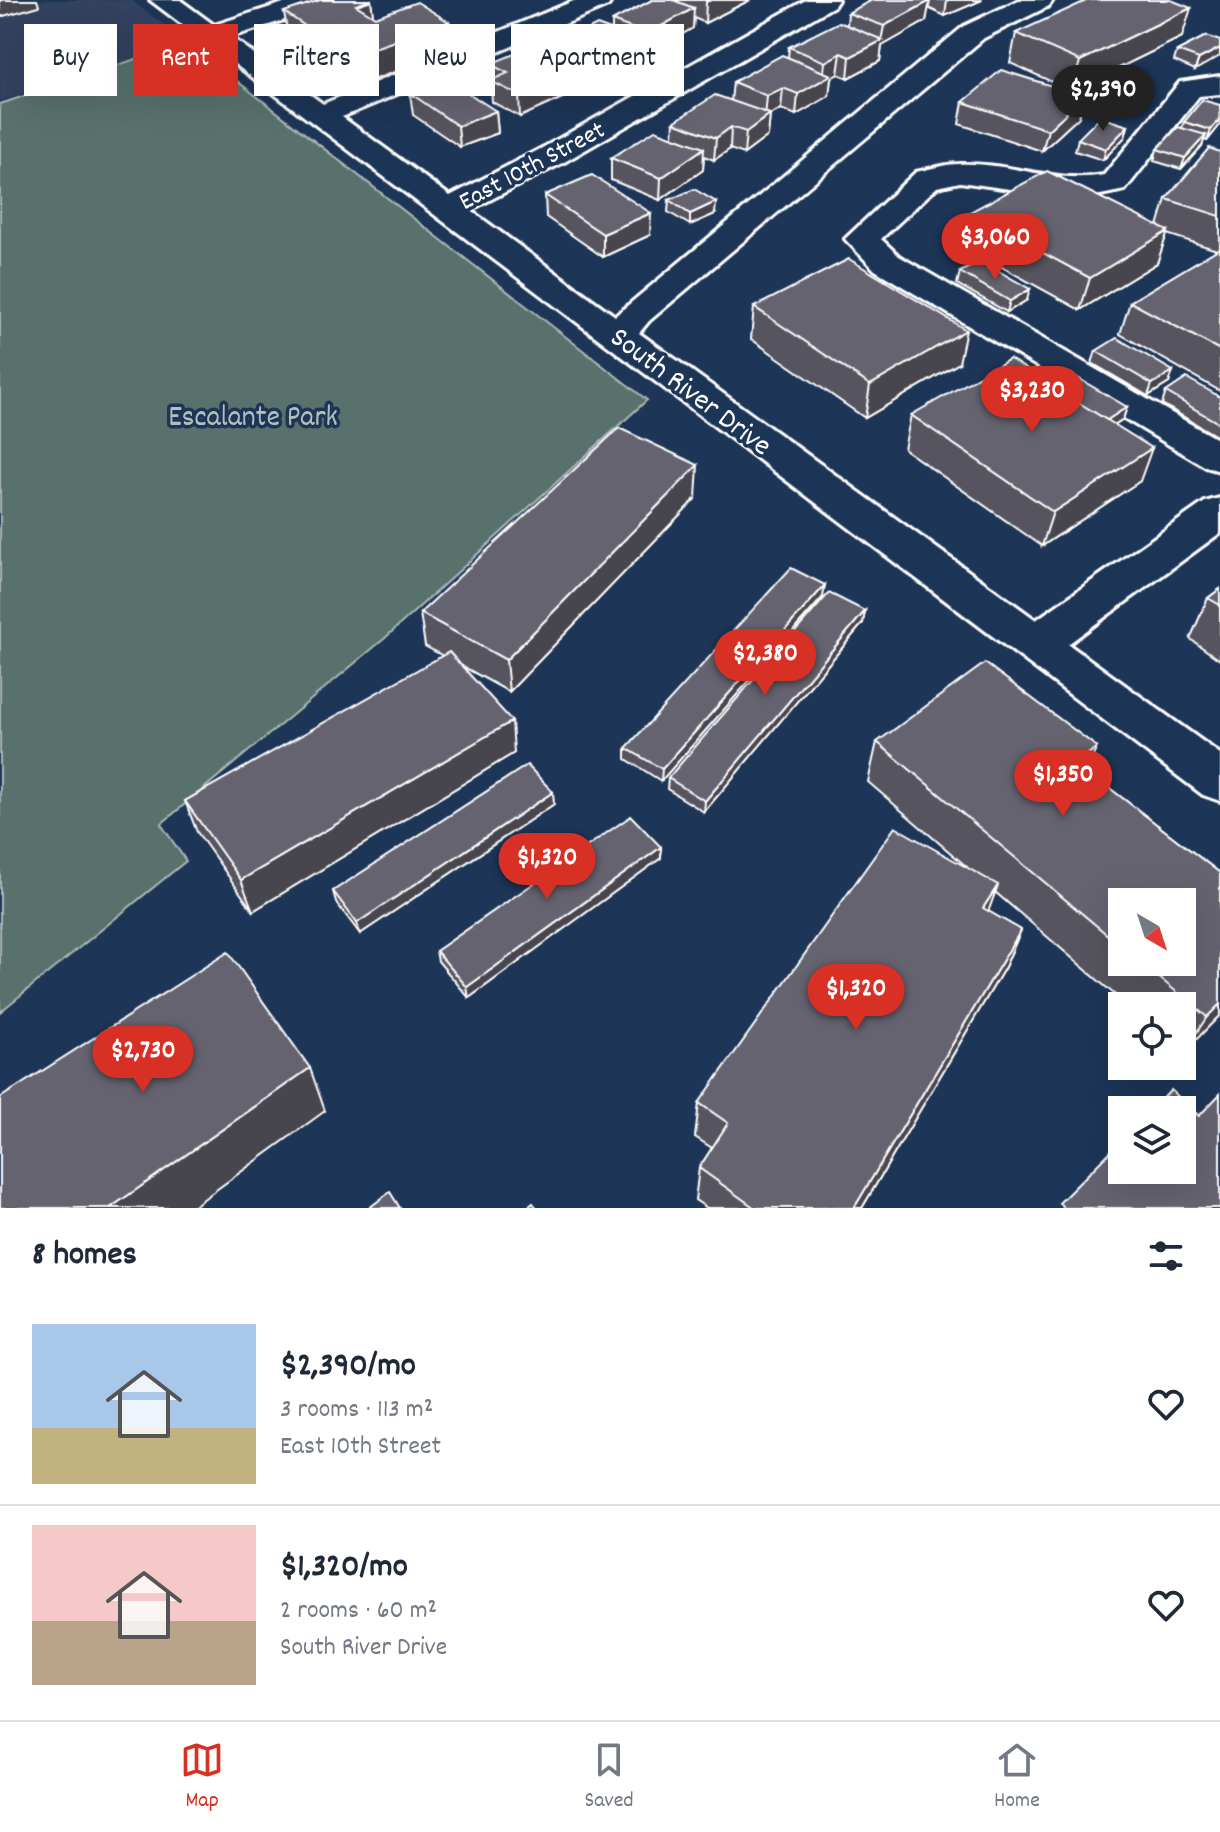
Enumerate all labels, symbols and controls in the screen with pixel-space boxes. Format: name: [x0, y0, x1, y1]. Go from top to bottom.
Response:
chip: Buy: [24, 24, 117, 96]
chip: Rent: [133, 24, 238, 96]
chip: Filters: [254, 24, 379, 96]
chip: New: [395, 24, 495, 96]
chip: Apartment: [511, 24, 684, 96]
pin: $2,390: [1038, 65, 1168, 133]
text: $2,390: [1069, 72, 1137, 109]
street label: East 10th Street: [453, 113, 613, 221]
pin: $3,060: [930, 213, 1060, 281]
text: $3,060: [960, 220, 1030, 257]
street label: South River Drive: [599, 318, 779, 469]
pin: $3,230: [967, 366, 1097, 434]
text: $3,230: [999, 373, 1065, 410]
park label: Escalante Park: [168, 398, 338, 441]
pin: $2,380: [700, 629, 830, 697]
text: $2,380: [732, 636, 798, 673]
pin: $1,350: [998, 750, 1128, 818]
text: $1,350: [1032, 757, 1094, 794]
pin: $1,320: [482, 833, 612, 901]
text: $1,320: [517, 840, 577, 877]
north arrow: [1108, 888, 1196, 976]
map controls: [1108, 888, 1196, 1184]
pin: $1,320: [791, 964, 921, 1032]
text: $1,320: [826, 971, 886, 1008]
button: locate: [1108, 992, 1196, 1080]
pin: $2,730: [78, 1026, 208, 1094]
text: $2,730: [110, 1033, 176, 1070]
button: layers: [1108, 1096, 1196, 1184]
text: 8 homes: [32, 1232, 137, 1281]
icon: filters: [1144, 1234, 1188, 1278]
text: $2,390/mo: [280, 1343, 416, 1392]
icon: home: [96, 1356, 192, 1452]
icon: heart: [1144, 1382, 1188, 1426]
text: 3 rooms · 113 m²: [280, 1392, 433, 1429]
text: East 10th Street: [280, 1429, 441, 1466]
text: $1,320/mo: [280, 1544, 408, 1593]
icon: home: [96, 1557, 192, 1653]
icon: heart: [1144, 1583, 1188, 1627]
text: 2 rooms · 60 m²: [280, 1593, 437, 1630]
text: South River Drive: [280, 1630, 447, 1667]
tab: Map: [180, 1738, 224, 1817]
tab: Saved: [584, 1738, 634, 1817]
tab: Home: [994, 1738, 1040, 1817]

